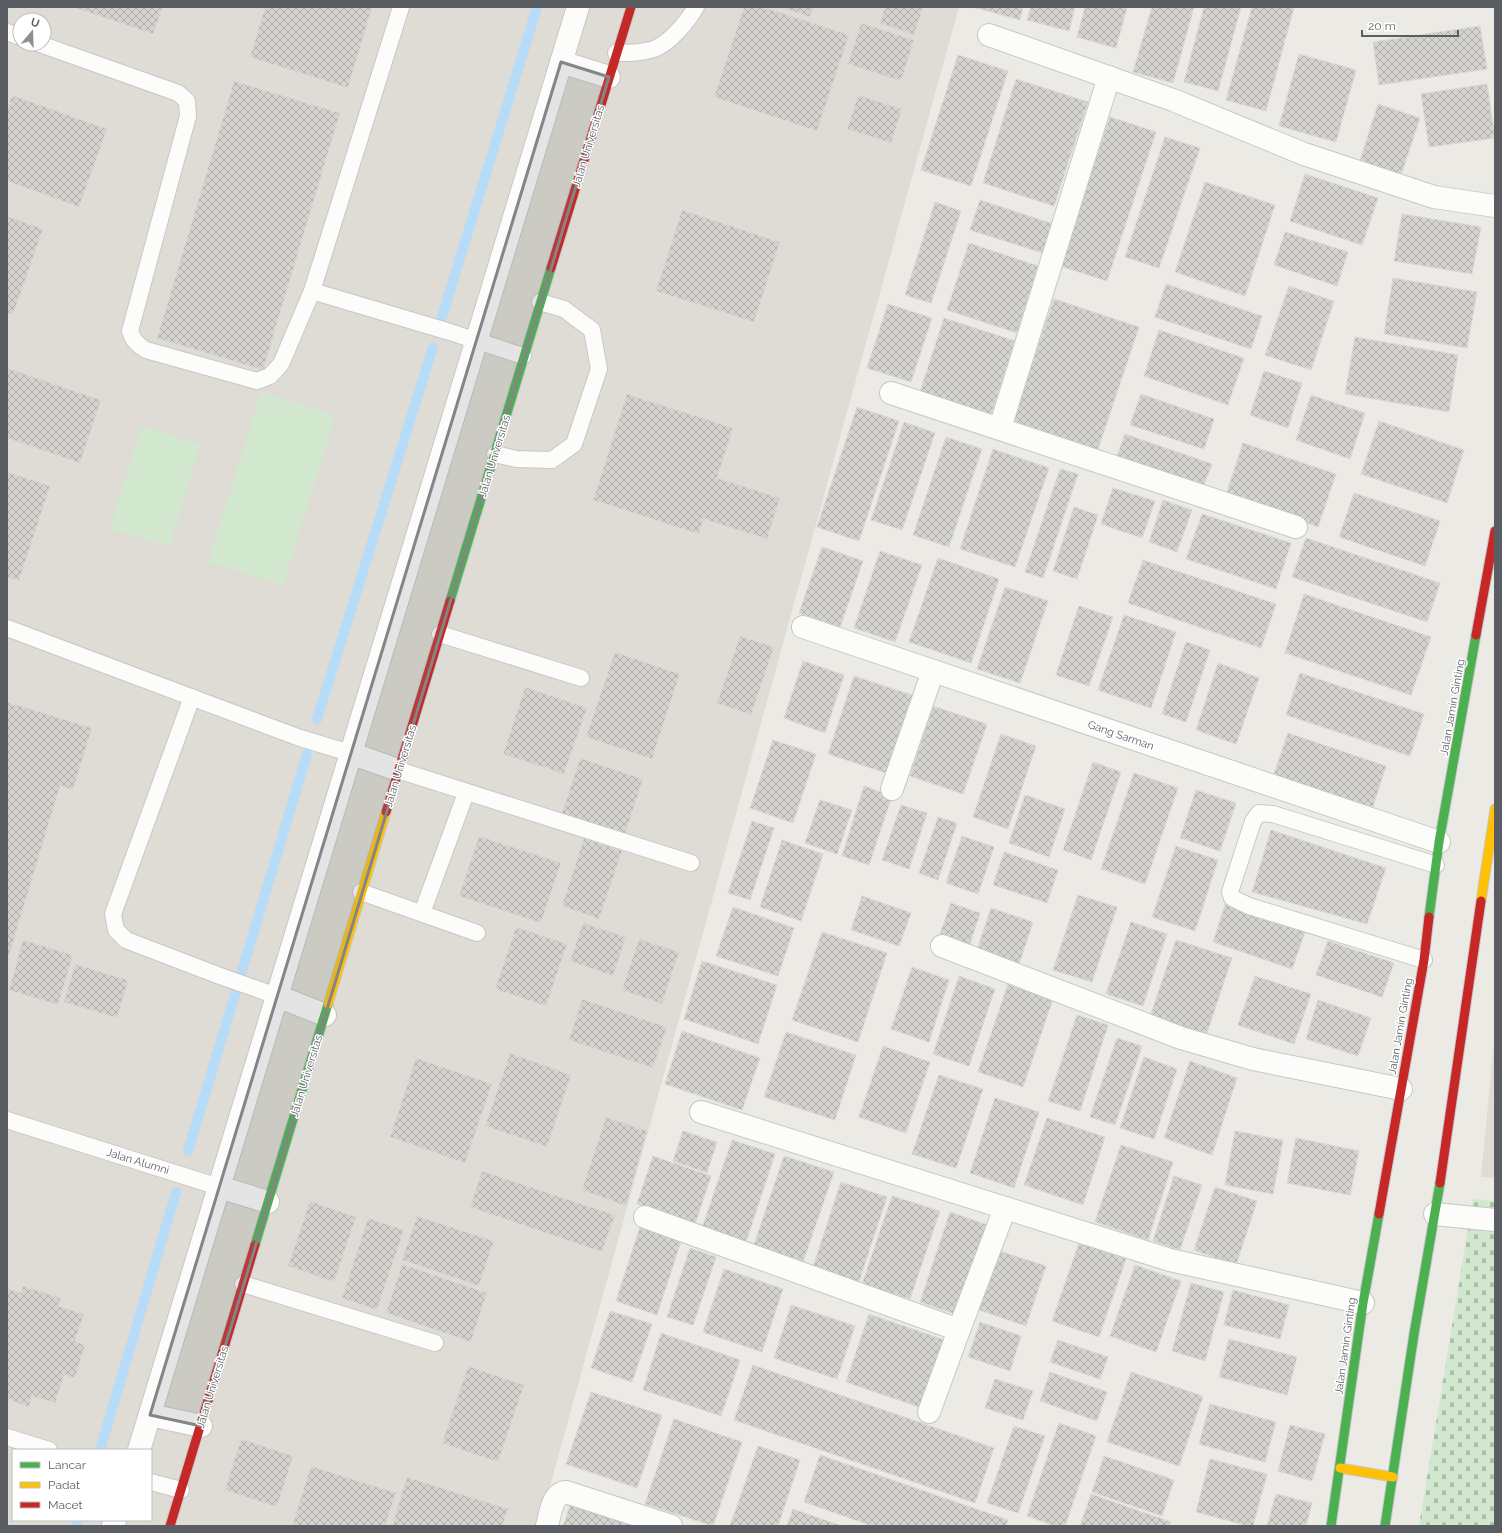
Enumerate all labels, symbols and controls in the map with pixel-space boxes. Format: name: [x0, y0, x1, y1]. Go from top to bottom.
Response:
north arrow: [12, 12, 52, 52]
scale bar: [1362, 12, 1458, 38]
text: U: [29, 16, 41, 31]
text: 20 m: [1368, 19, 1396, 33]
street label: Jalan Universitas: [570, 104, 607, 189]
street label: Jalan Universitas: [476, 414, 513, 499]
street label: Jalan Jamin Ginting: [1438, 658, 1467, 756]
street label: Gang Sarman: [1086, 718, 1156, 753]
street label: Jalan Universitas: [382, 724, 419, 809]
street label: Jalan Jamin Ginting: [1386, 977, 1415, 1075]
street label: Jalan Universitas: [288, 1034, 325, 1119]
street label: Jalan Alumni: [105, 1146, 171, 1177]
street label: Jalan Jamin Ginting: [1332, 1297, 1359, 1395]
street label: Jalan Universitas: [194, 1345, 231, 1430]
legend: [12, 1449, 152, 1521]
text: Lancar: [48, 1458, 87, 1472]
text: Padat: [48, 1478, 80, 1492]
text: Macet: [48, 1498, 83, 1512]

